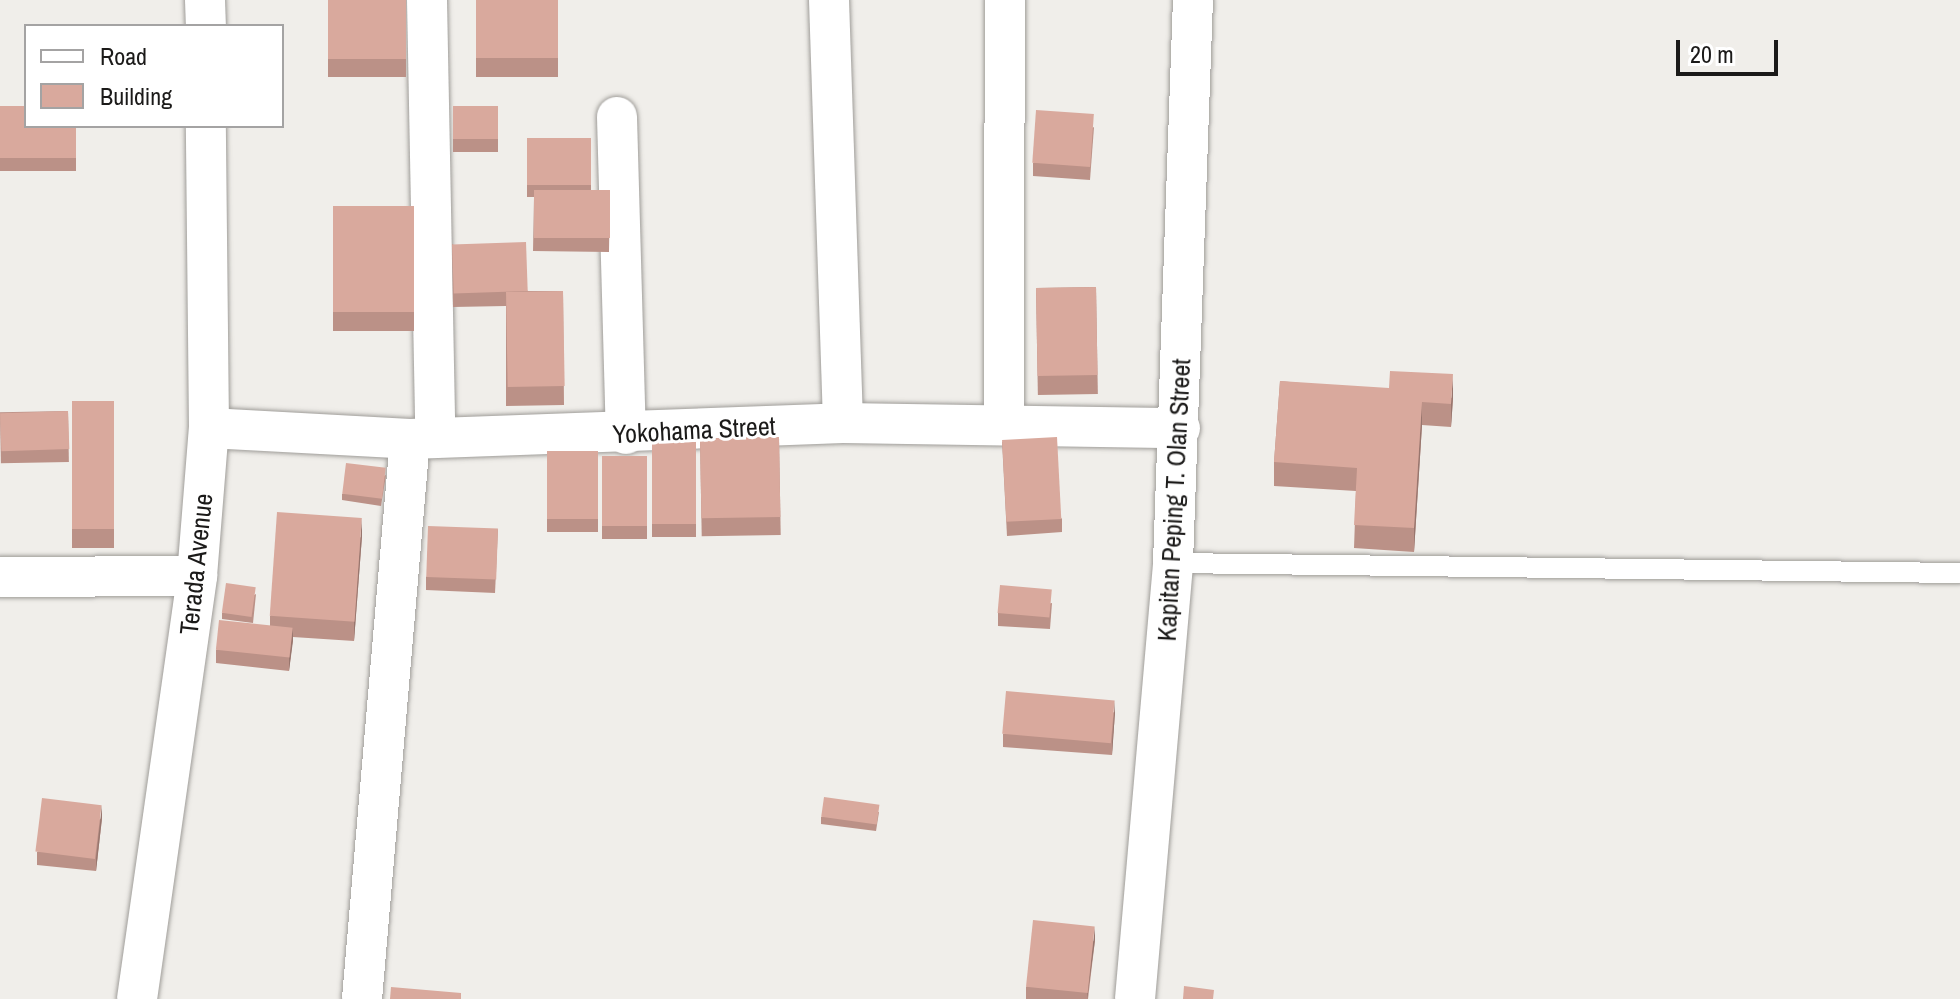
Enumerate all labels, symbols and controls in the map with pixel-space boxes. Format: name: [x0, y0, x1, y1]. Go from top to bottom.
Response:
legend: [24, 24, 284, 128]
scale bar: [1680, 24, 1782, 74]
text: 20 m: [1690, 38, 1734, 70]
text: Road: [100, 40, 147, 72]
text: Building: [100, 80, 172, 112]
street label: Kapitan Peping T. Olan Street: [1151, 358, 1197, 642]
street label: Yokohama Street: [612, 410, 776, 450]
street label: Terada Avenue: [173, 491, 219, 637]

